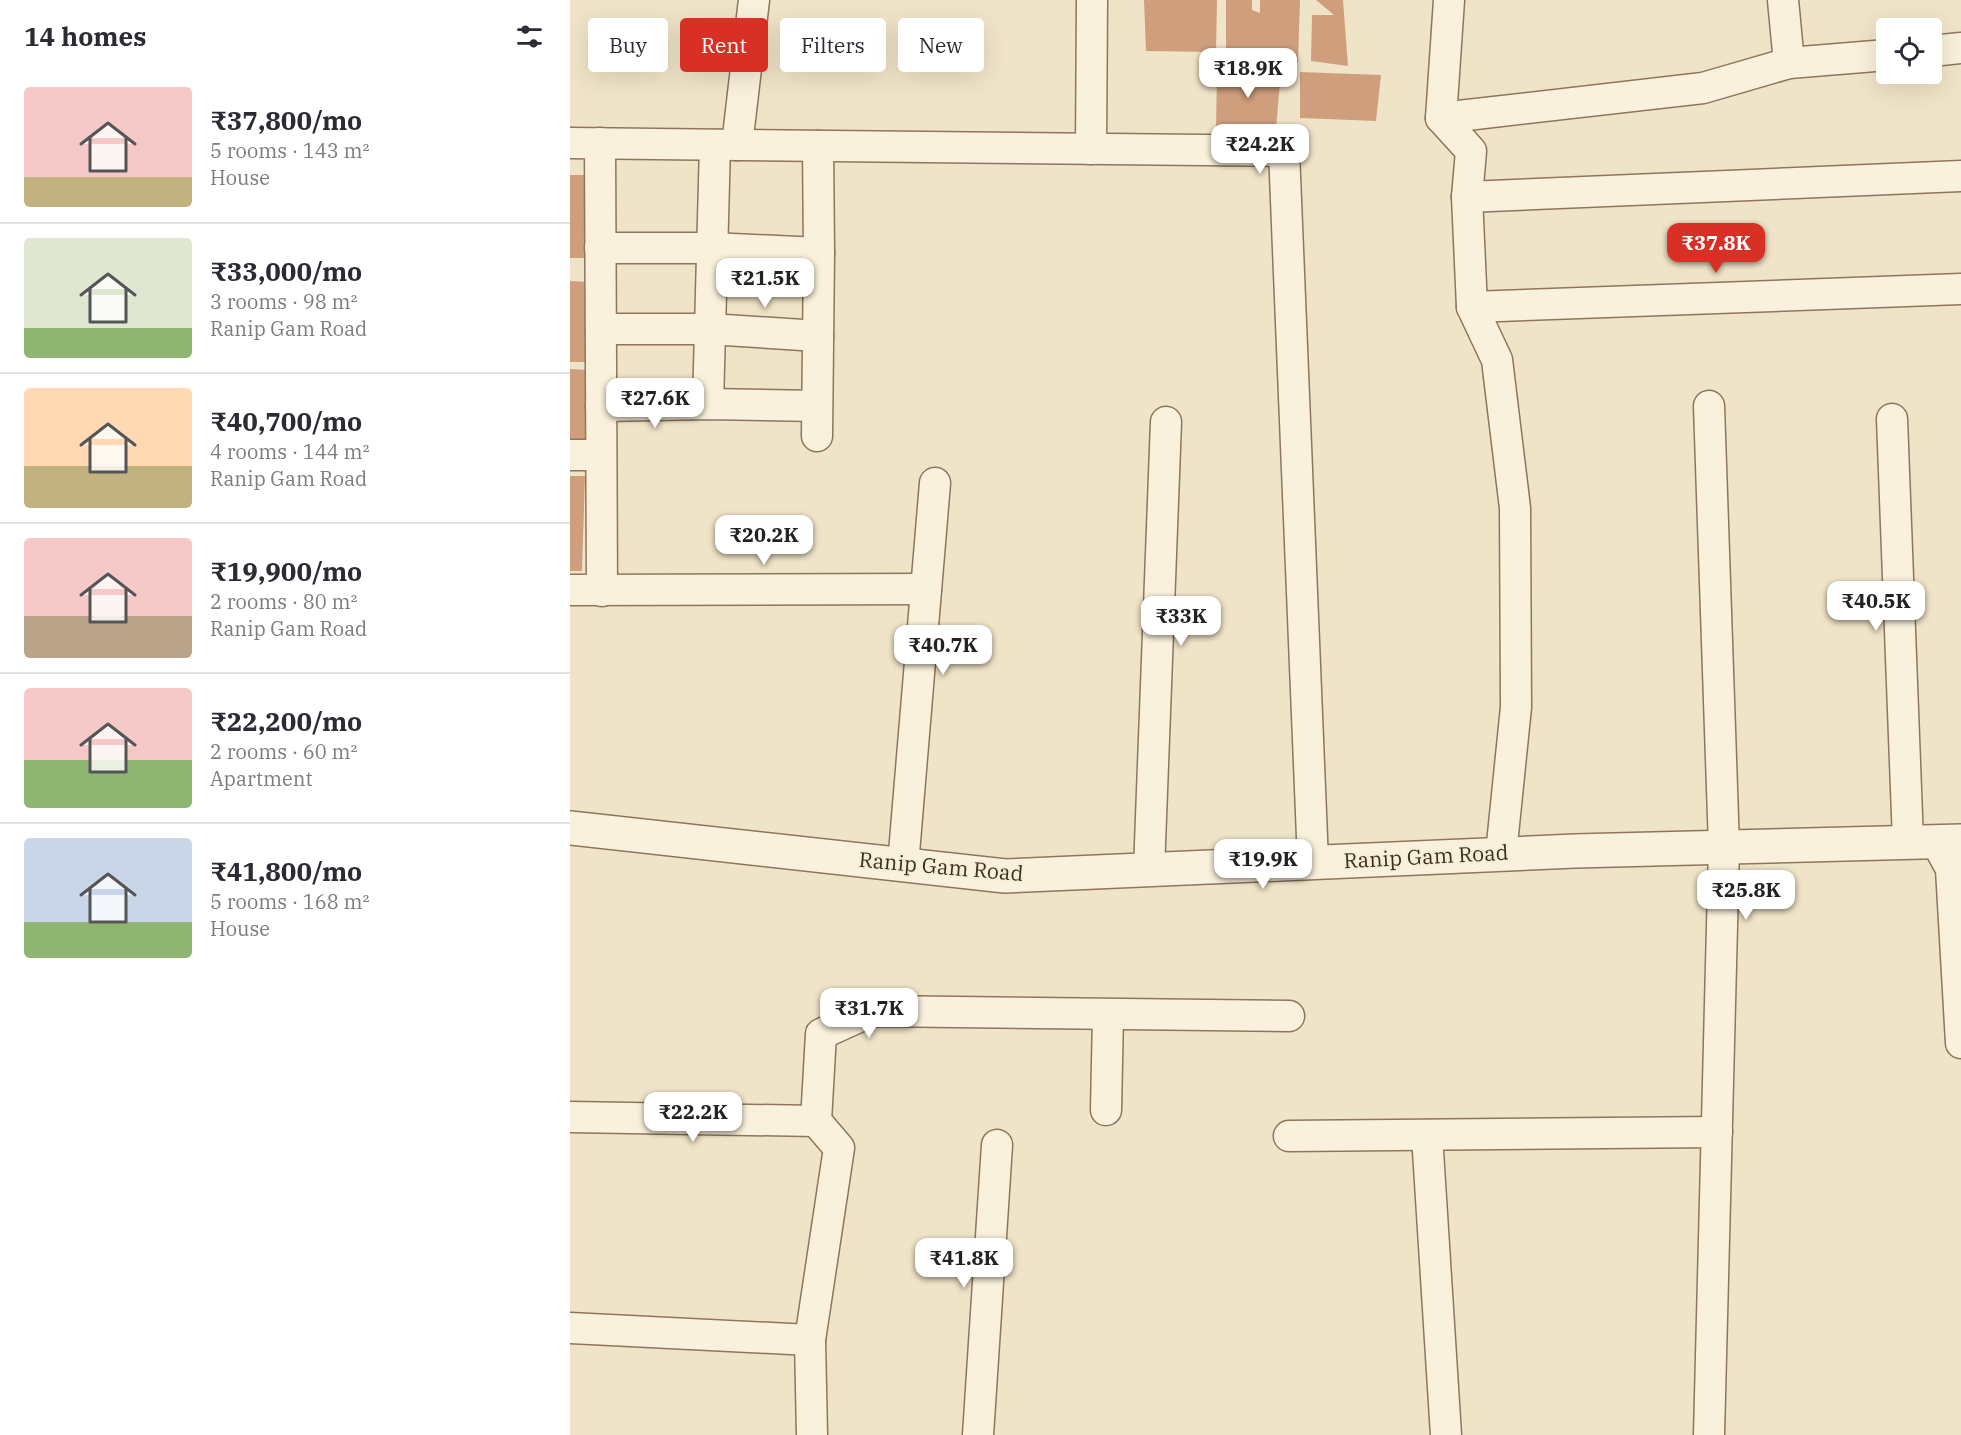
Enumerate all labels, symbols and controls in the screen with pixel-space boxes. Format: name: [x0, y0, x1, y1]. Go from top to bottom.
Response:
chip: Buy: [588, 18, 668, 72]
chip: Rent: [680, 18, 768, 72]
chip: Filters: [780, 18, 886, 72]
chip: New: [898, 18, 984, 72]
map controls: [1876, 18, 1942, 84]
button: locate: [1876, 18, 1942, 84]
text: 14 homes: [24, 19, 146, 53]
icon: filters: [513, 20, 546, 53]
pin: ₹18.9K: [1199, 48, 1297, 99]
text: ₹18.9K: [1213, 54, 1283, 81]
text: ₹37,800/mo: [210, 103, 362, 137]
icon: home: [72, 111, 144, 183]
pin: ₹24.2K: [1211, 124, 1309, 175]
text: ₹24.2K: [1225, 130, 1295, 157]
text: 5 rooms · 143 m²: [210, 137, 369, 164]
text: House: [210, 164, 270, 191]
pin: ₹37.8K: [1667, 223, 1765, 274]
text: ₹37.8K: [1681, 229, 1751, 256]
text: ₹33,000/mo: [210, 254, 362, 288]
pin: ₹21.5K: [716, 258, 814, 309]
icon: home: [72, 262, 144, 334]
text: ₹21.5K: [730, 264, 800, 291]
text: 3 rooms · 98 m²: [210, 288, 357, 315]
text: Ranip Gam Road: [210, 315, 367, 342]
pin: ₹27.6K: [606, 378, 704, 429]
text: ₹27.6K: [620, 384, 690, 411]
text: ₹40,700/mo: [210, 404, 362, 438]
icon: home: [72, 412, 144, 484]
text: 4 rooms · 144 m²: [210, 438, 369, 465]
text: Ranip Gam Road: [210, 465, 367, 492]
pin: ₹20.2K: [715, 515, 813, 566]
text: ₹20.2K: [729, 521, 799, 548]
text: ₹19,900/mo: [210, 554, 362, 588]
icon: home: [72, 562, 144, 634]
pin: ₹40.5K: [1827, 581, 1925, 632]
text: ₹40.5K: [1841, 587, 1911, 614]
text: 2 rooms · 80 m²: [210, 588, 357, 615]
pin: ₹33K: [1145, 596, 1217, 647]
text: ₹33K: [1155, 602, 1207, 629]
text: Ranip Gam Road: [210, 615, 367, 642]
pin: ₹40.7K: [894, 625, 992, 676]
text: ₹40.7K: [908, 631, 978, 658]
text: ₹22,200/mo: [210, 704, 362, 738]
icon: home: [72, 712, 144, 784]
text: 2 rooms · 60 m²: [210, 738, 357, 765]
text: Apartment: [210, 765, 313, 792]
street label: Ranip Gam Road: [1343, 838, 1509, 874]
pin: ₹19.9K: [1214, 839, 1312, 890]
street label: Ranip Gam Road: [858, 845, 1025, 887]
text: ₹19.9K: [1228, 845, 1298, 872]
text: ₹41,800/mo: [210, 854, 362, 888]
icon: home: [72, 862, 144, 934]
pin: ₹25.8K: [1697, 870, 1795, 921]
text: ₹25.8K: [1711, 876, 1781, 903]
text: 5 rooms · 168 m²: [210, 888, 369, 915]
text: House: [210, 915, 270, 942]
pin: ₹31.7K: [820, 988, 918, 1039]
text: ₹31.7K: [834, 994, 904, 1021]
pin: ₹22.2K: [644, 1092, 742, 1143]
text: ₹22.2K: [658, 1098, 728, 1125]
pin: ₹41.8K: [915, 1238, 1013, 1289]
text: ₹41.8K: [929, 1244, 999, 1271]

